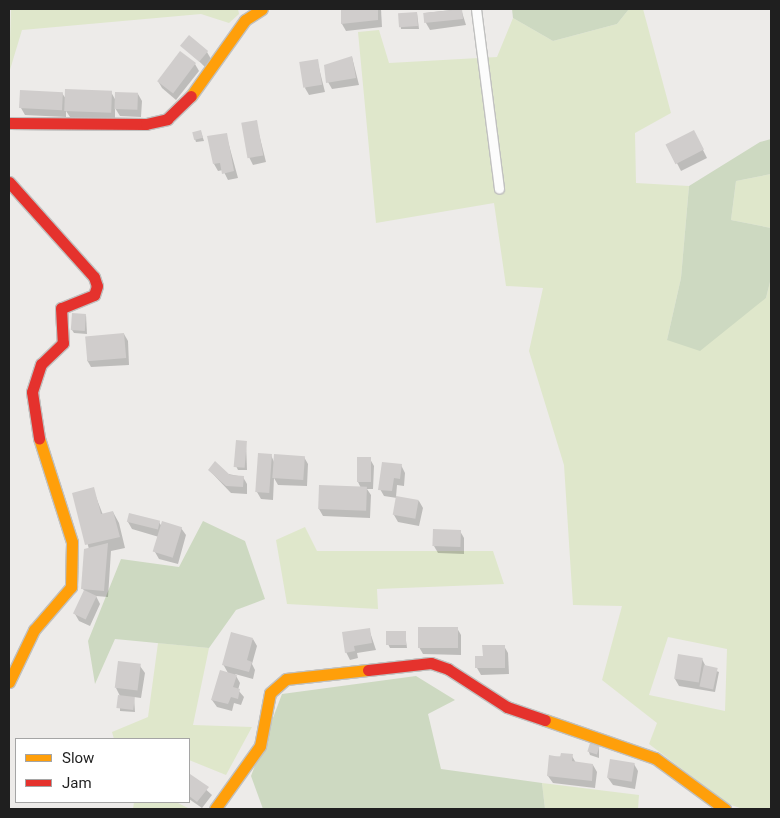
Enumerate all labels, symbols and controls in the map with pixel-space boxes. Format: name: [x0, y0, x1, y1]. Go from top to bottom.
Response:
legend: [15, 738, 190, 803]
text: Slow: [62, 749, 94, 767]
text: Jam: [62, 774, 92, 792]

